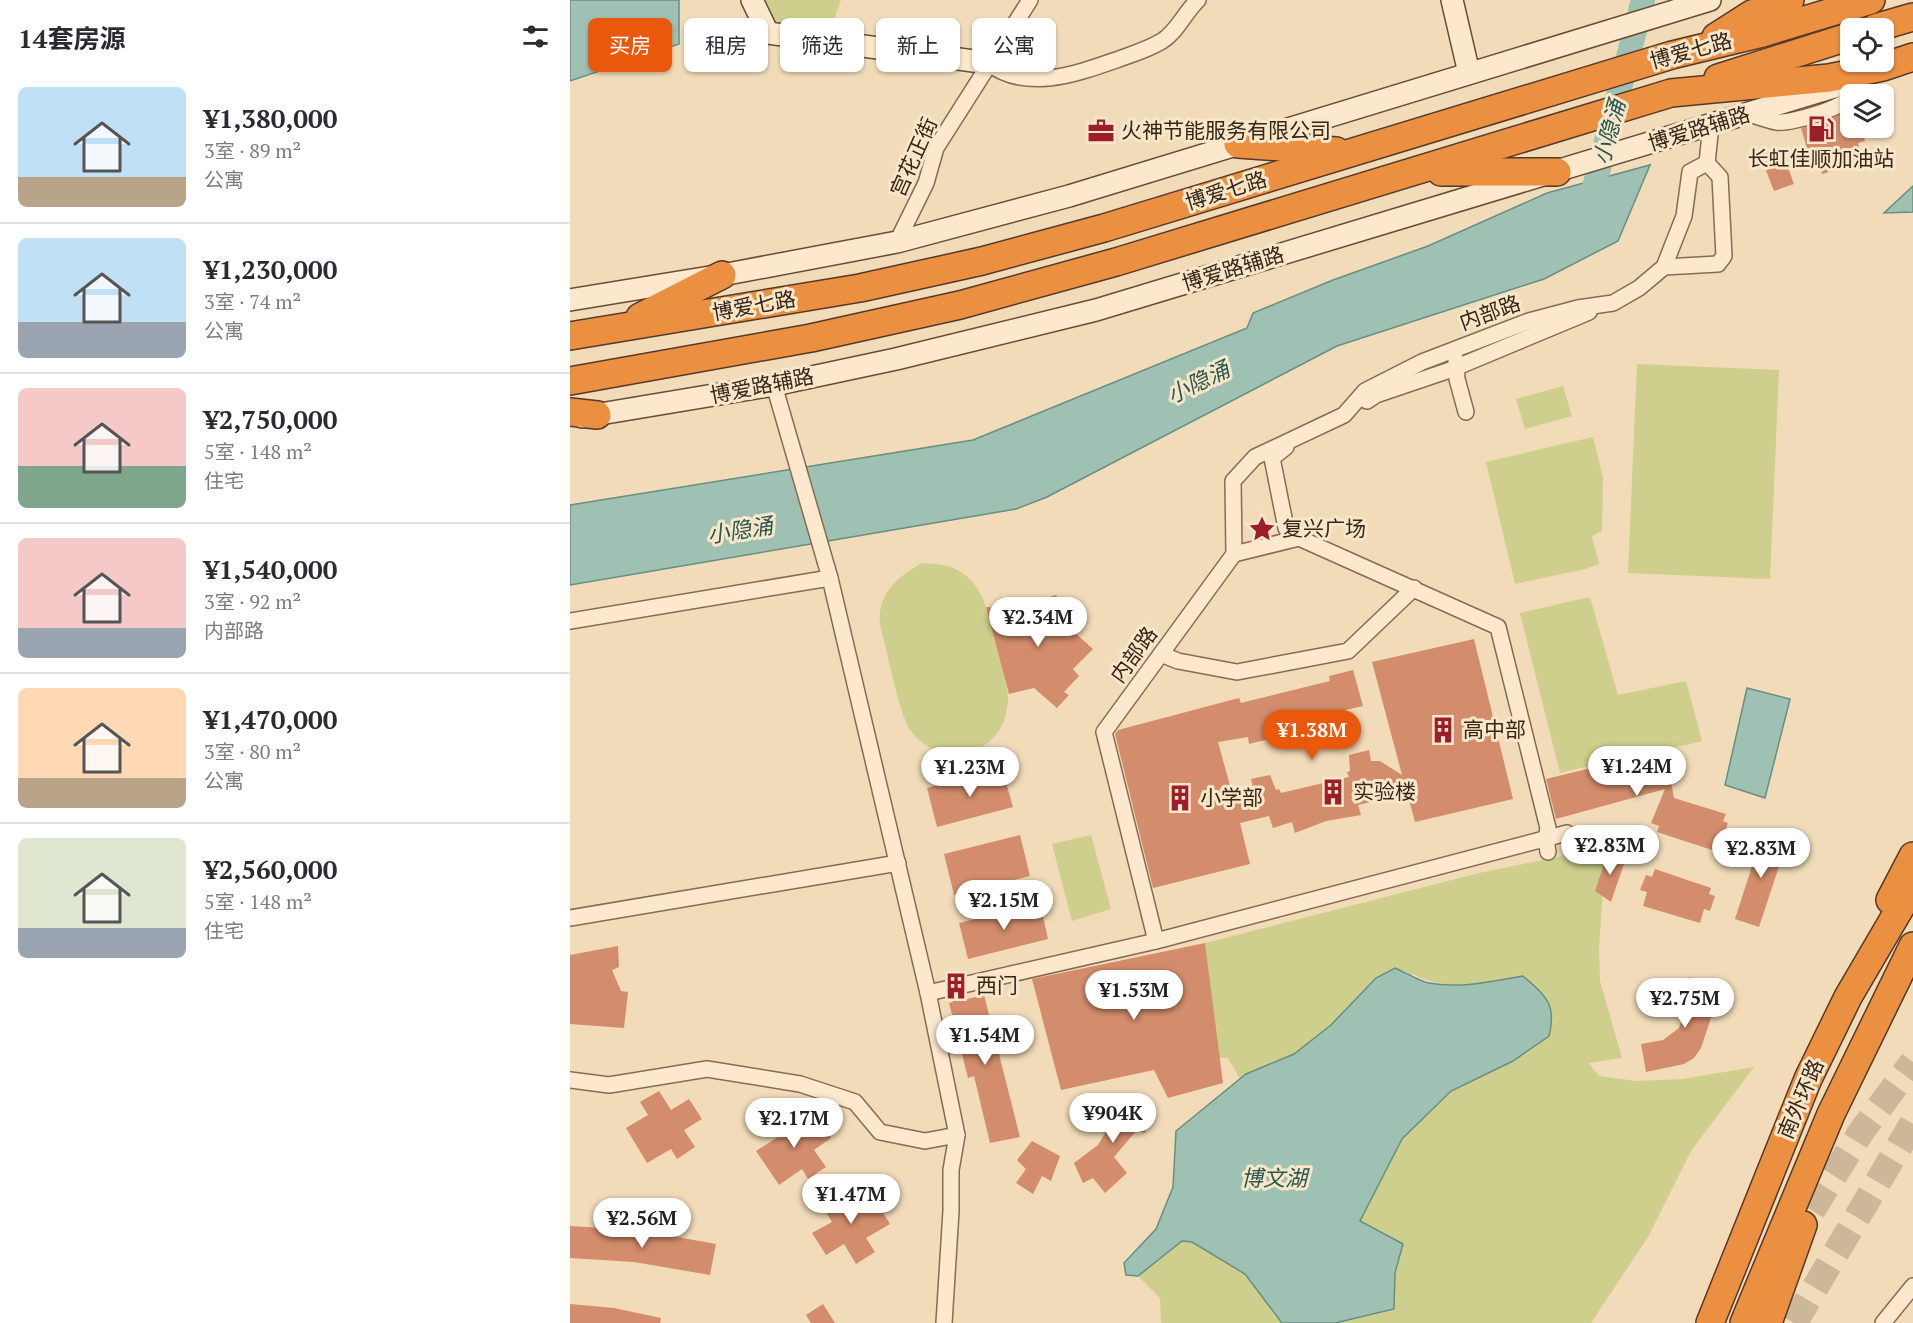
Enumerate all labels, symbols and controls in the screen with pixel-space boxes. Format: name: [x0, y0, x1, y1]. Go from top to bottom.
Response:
chip: 买房: [588, 18, 672, 72]
chip: 租房: [684, 18, 768, 72]
chip: 筛选: [780, 18, 864, 72]
chip: 新上: [876, 18, 960, 72]
chip: 公寓: [972, 18, 1056, 72]
map controls: [1840, 18, 1894, 138]
button: locate: [1840, 18, 1894, 72]
icon: filters: [519, 20, 552, 53]
text: 14套房源: [18, 21, 125, 55]
street label: 博爱七路: [1647, 26, 1735, 74]
button: layers: [1840, 84, 1894, 138]
water label: 小隐涌: [1586, 93, 1632, 168]
street label: 博爱路辅路: [1644, 99, 1753, 157]
text: ¥1,380,000: [204, 101, 337, 135]
icon: home: [66, 111, 138, 183]
street label: 宫花正街: [883, 113, 943, 201]
fuel station icon: 长虹佳顺加油站: [1806, 114, 1836, 144]
office icon: 火神节能服务有限公司: [1086, 116, 1116, 146]
place label: 火神节能服务有限公司: [1121, 116, 1331, 144]
text: 3室 · 89 m²: [204, 137, 301, 164]
place label: 长虹佳顺加油站: [1748, 144, 1895, 172]
street label: 博爱七路: [1181, 164, 1270, 216]
text: 公寓: [204, 166, 244, 193]
street label: 博爱路辅路: [1178, 239, 1287, 297]
text: ¥1,230,000: [204, 252, 337, 286]
icon: home: [66, 262, 138, 334]
street label: 博爱七路: [710, 284, 798, 326]
text: 3室 · 74 m²: [204, 288, 301, 315]
street label: 内部路: [1455, 288, 1524, 336]
text: 公寓: [204, 317, 244, 344]
water label: 小隐涌: [1162, 353, 1236, 409]
street label: 博爱路辅路: [708, 361, 816, 409]
text: ¥2,750,000: [204, 402, 337, 436]
icon: home: [66, 412, 138, 484]
text: 5室 · 148 m²: [204, 438, 312, 465]
text: 住宅: [204, 467, 244, 494]
water label: 小隐涌: [705, 510, 778, 549]
place icon: 复兴广场: [1247, 514, 1277, 544]
place label: 复兴广场: [1282, 514, 1366, 542]
text: ¥1,540,000: [204, 552, 337, 586]
icon: home: [66, 562, 138, 634]
text: 3室 · 92 m²: [204, 588, 301, 615]
pin: ¥2.34M: [989, 597, 1087, 648]
text: ¥2.34M: [1003, 603, 1073, 630]
text: 内部路: [204, 617, 264, 644]
street label: 内部路: [1103, 621, 1163, 688]
text: ¥1,470,000: [204, 702, 337, 736]
pin: ¥1.38M: [1263, 710, 1361, 761]
icon: home: [66, 712, 138, 784]
building icon: 高中部: [1428, 715, 1458, 745]
place label: 高中部: [1463, 715, 1526, 743]
text: ¥1.38M: [1277, 716, 1347, 743]
text: 3室 · 80 m²: [204, 738, 301, 765]
pin: ¥1.24M: [1588, 746, 1686, 797]
pin: ¥1.23M: [921, 747, 1019, 798]
text: ¥1.24M: [1602, 752, 1672, 779]
text: ¥1.23M: [935, 753, 1005, 780]
text: 公寓: [204, 767, 244, 794]
building icon: 实验楼: [1318, 777, 1348, 807]
place label: 实验楼: [1353, 777, 1416, 805]
building icon: 小学部: [1165, 783, 1195, 813]
place label: 小学部: [1200, 783, 1263, 811]
pin: ¥2.83M: [1561, 825, 1659, 876]
pin: ¥2.83M: [1712, 828, 1810, 879]
text: ¥2.83M: [1575, 831, 1645, 858]
text: ¥2.83M: [1726, 834, 1796, 861]
text: ¥2,560,000: [204, 852, 337, 886]
icon: home: [66, 862, 138, 934]
pin: ¥2.15M: [955, 880, 1053, 931]
text: ¥2.15M: [969, 886, 1039, 913]
text: 5室 · 148 m²: [204, 888, 312, 915]
text: 住宅: [204, 917, 244, 944]
pin: ¥1.53M: [1085, 970, 1183, 1021]
building icon: 西门: [941, 971, 971, 1001]
place label: 西门: [976, 971, 1018, 999]
text: ¥1.53M: [1099, 976, 1169, 1003]
pin: ¥2.75M: [1636, 978, 1734, 1029]
text: ¥2.75M: [1650, 984, 1720, 1011]
pin: ¥1.54M: [936, 1015, 1034, 1066]
text: ¥1.54M: [950, 1021, 1020, 1048]
street label: 南外环路: [1771, 1054, 1829, 1143]
pin: ¥904K: [1071, 1093, 1155, 1144]
pin: ¥2.17M: [745, 1098, 843, 1149]
text: ¥904K: [1083, 1099, 1143, 1126]
text: ¥2.17M: [759, 1104, 829, 1131]
water label: 博文湖: [1241, 1163, 1310, 1192]
pin: ¥1.47M: [802, 1174, 900, 1225]
text: ¥1.47M: [816, 1180, 886, 1207]
pin: ¥2.56M: [593, 1198, 691, 1249]
text: ¥2.56M: [607, 1204, 677, 1231]

